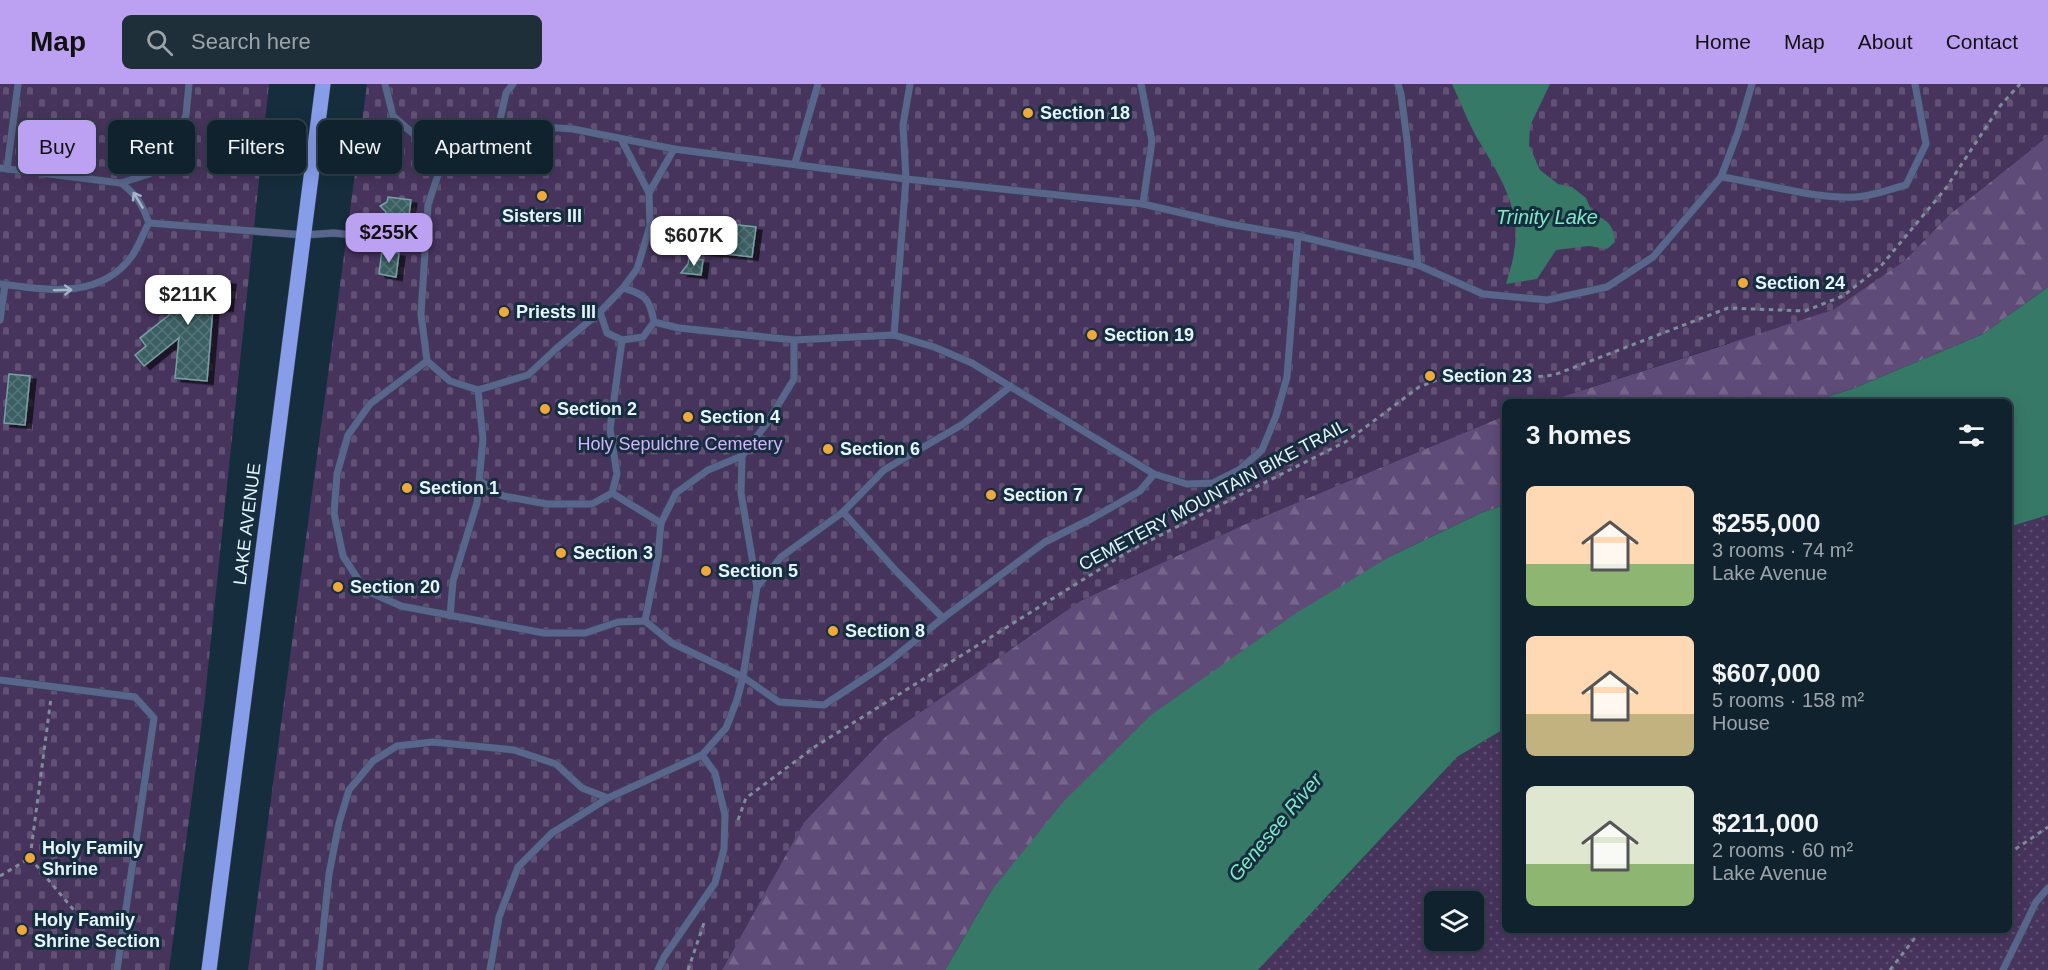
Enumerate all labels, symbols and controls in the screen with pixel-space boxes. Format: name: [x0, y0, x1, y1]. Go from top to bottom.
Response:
search box: [122, 15, 542, 69]
text: Map: [30, 26, 86, 57]
icon: search: [143, 26, 176, 59]
text: Search here: [191, 29, 311, 54]
text: Home: [1695, 30, 1751, 53]
text: Map: [1784, 30, 1825, 53]
text: About: [1858, 30, 1913, 53]
text: Contact: [1946, 30, 2018, 53]
place label: Section 18: [1040, 103, 1130, 123]
marker: Section 18: [1021, 106, 1035, 120]
chip: Buy: [18, 120, 96, 174]
chip: Rent: [108, 120, 195, 174]
chip: Filters: [207, 120, 306, 174]
chip: New: [318, 120, 402, 174]
chip: Apartment: [414, 120, 553, 174]
marker: Sisters III: [535, 189, 549, 203]
one-way arrow: [132, 192, 144, 209]
place label: Sisters III: [502, 206, 582, 226]
water label: Trinity Lake: [1496, 206, 1598, 228]
pin: $255K: [347, 213, 431, 264]
pin: $607K: [652, 216, 736, 267]
text: $255K: [360, 221, 418, 243]
text: $607K: [665, 224, 723, 246]
place label: Section 24: [1755, 273, 1845, 293]
pin: $211K: [146, 275, 230, 326]
marker: Section 24: [1736, 276, 1750, 290]
text: $211K: [159, 283, 217, 305]
one-way arrow: [52, 284, 72, 296]
place label: Priests III: [516, 302, 596, 322]
marker: Priests III: [497, 305, 511, 319]
place label: Section 19: [1104, 325, 1194, 345]
marker: Section 19: [1085, 328, 1099, 342]
place label: Section 23: [1442, 366, 1532, 386]
marker: Section 23: [1423, 369, 1437, 383]
place label: Section 2: [557, 399, 637, 419]
marker: Section 2: [538, 402, 552, 416]
place label: Section 4: [700, 407, 780, 427]
marker: Section 4: [681, 410, 695, 424]
street label: CEMETERY MOUNTAIN BIKE TRAIL: [1076, 416, 1350, 574]
icon: filters: [1955, 419, 1988, 452]
text: 3 homes: [1526, 420, 1632, 450]
park label: Holy Sepulchre Cemetery: [577, 434, 783, 454]
place label: Section 6: [840, 439, 920, 459]
marker: Section 6: [821, 442, 835, 456]
street label: LAKE AVENUE: [230, 462, 264, 586]
place label: Section 1: [419, 478, 499, 498]
marker: Section 1: [400, 481, 414, 495]
place label: Section 7: [1003, 485, 1083, 505]
marker: Section 7: [984, 488, 998, 502]
text: $255,000: [1712, 508, 1820, 538]
icon: home: [1574, 510, 1646, 582]
text: 3 rooms · 74 m²: [1712, 539, 1853, 561]
place label: Section 3: [573, 543, 653, 563]
marker: Section 3: [554, 546, 568, 560]
place label: Section 5: [718, 561, 798, 581]
text: Lake Avenue: [1712, 562, 1827, 584]
marker: Section 5: [699, 564, 713, 578]
place label: Section 20: [350, 577, 440, 597]
marker: Section 20: [331, 580, 345, 594]
place label: Section 8: [845, 621, 925, 641]
marker: Section 8: [826, 624, 840, 638]
text: $607,000: [1712, 658, 1820, 688]
icon: home: [1574, 660, 1646, 732]
text: 5 rooms · 158 m²: [1712, 689, 1864, 711]
text: House: [1712, 712, 1770, 734]
water label: Genesee River: [1224, 768, 1327, 885]
text: $211,000: [1712, 808, 1819, 838]
icon: home: [1574, 810, 1646, 882]
place label: Holy Family Shrine: [42, 838, 143, 879]
text: 2 rooms · 60 m²: [1712, 839, 1853, 861]
marker: Holy Family Shrine: [23, 851, 37, 865]
text: Lake Avenue: [1712, 862, 1827, 884]
map controls: [1424, 891, 1484, 951]
button: layers: [1424, 891, 1484, 951]
place label: Holy Family Shrine Section: [34, 910, 160, 951]
marker: Holy Family Shrine Section: [15, 923, 29, 937]

